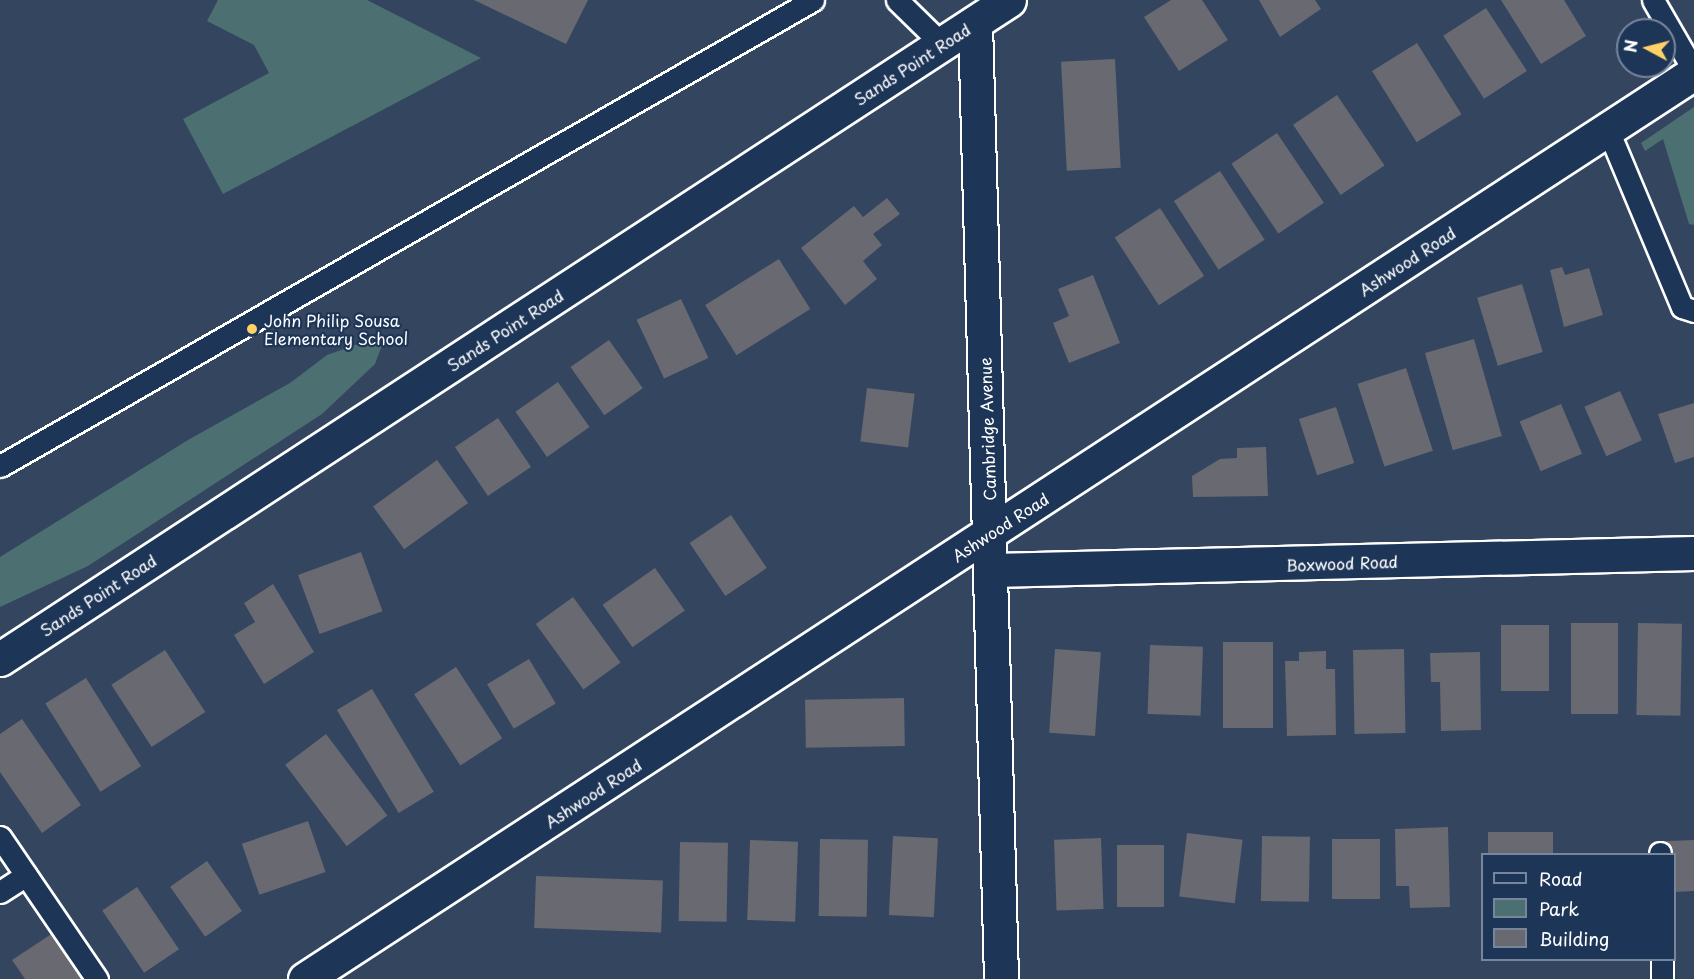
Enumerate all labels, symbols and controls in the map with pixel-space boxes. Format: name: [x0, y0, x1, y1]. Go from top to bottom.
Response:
north arrow: [1616, 18, 1676, 78]
street label: Sands Point Road: [850, 19, 974, 109]
text: N: [1617, 38, 1643, 54]
street label: Ashwood Road: [1355, 222, 1459, 300]
street label: Sands Point Road: [443, 285, 567, 375]
place label: John Philip Sousa Elementary School: [264, 310, 408, 348]
marker: John Philip Sousa Elementary School: [245, 322, 259, 336]
street label: Cambridge Avenue: [975, 357, 999, 501]
street label: Ashwood Road: [948, 488, 1052, 566]
street label: Sands Point Road: [36, 550, 160, 640]
street label: Boxwood Road: [1285, 551, 1399, 575]
street label: Ashwood Road: [541, 754, 645, 832]
legend: [1481, 853, 1676, 961]
text: Road: [1539, 865, 1583, 892]
text: Park: [1539, 895, 1579, 922]
text: Building: [1539, 925, 1609, 952]

